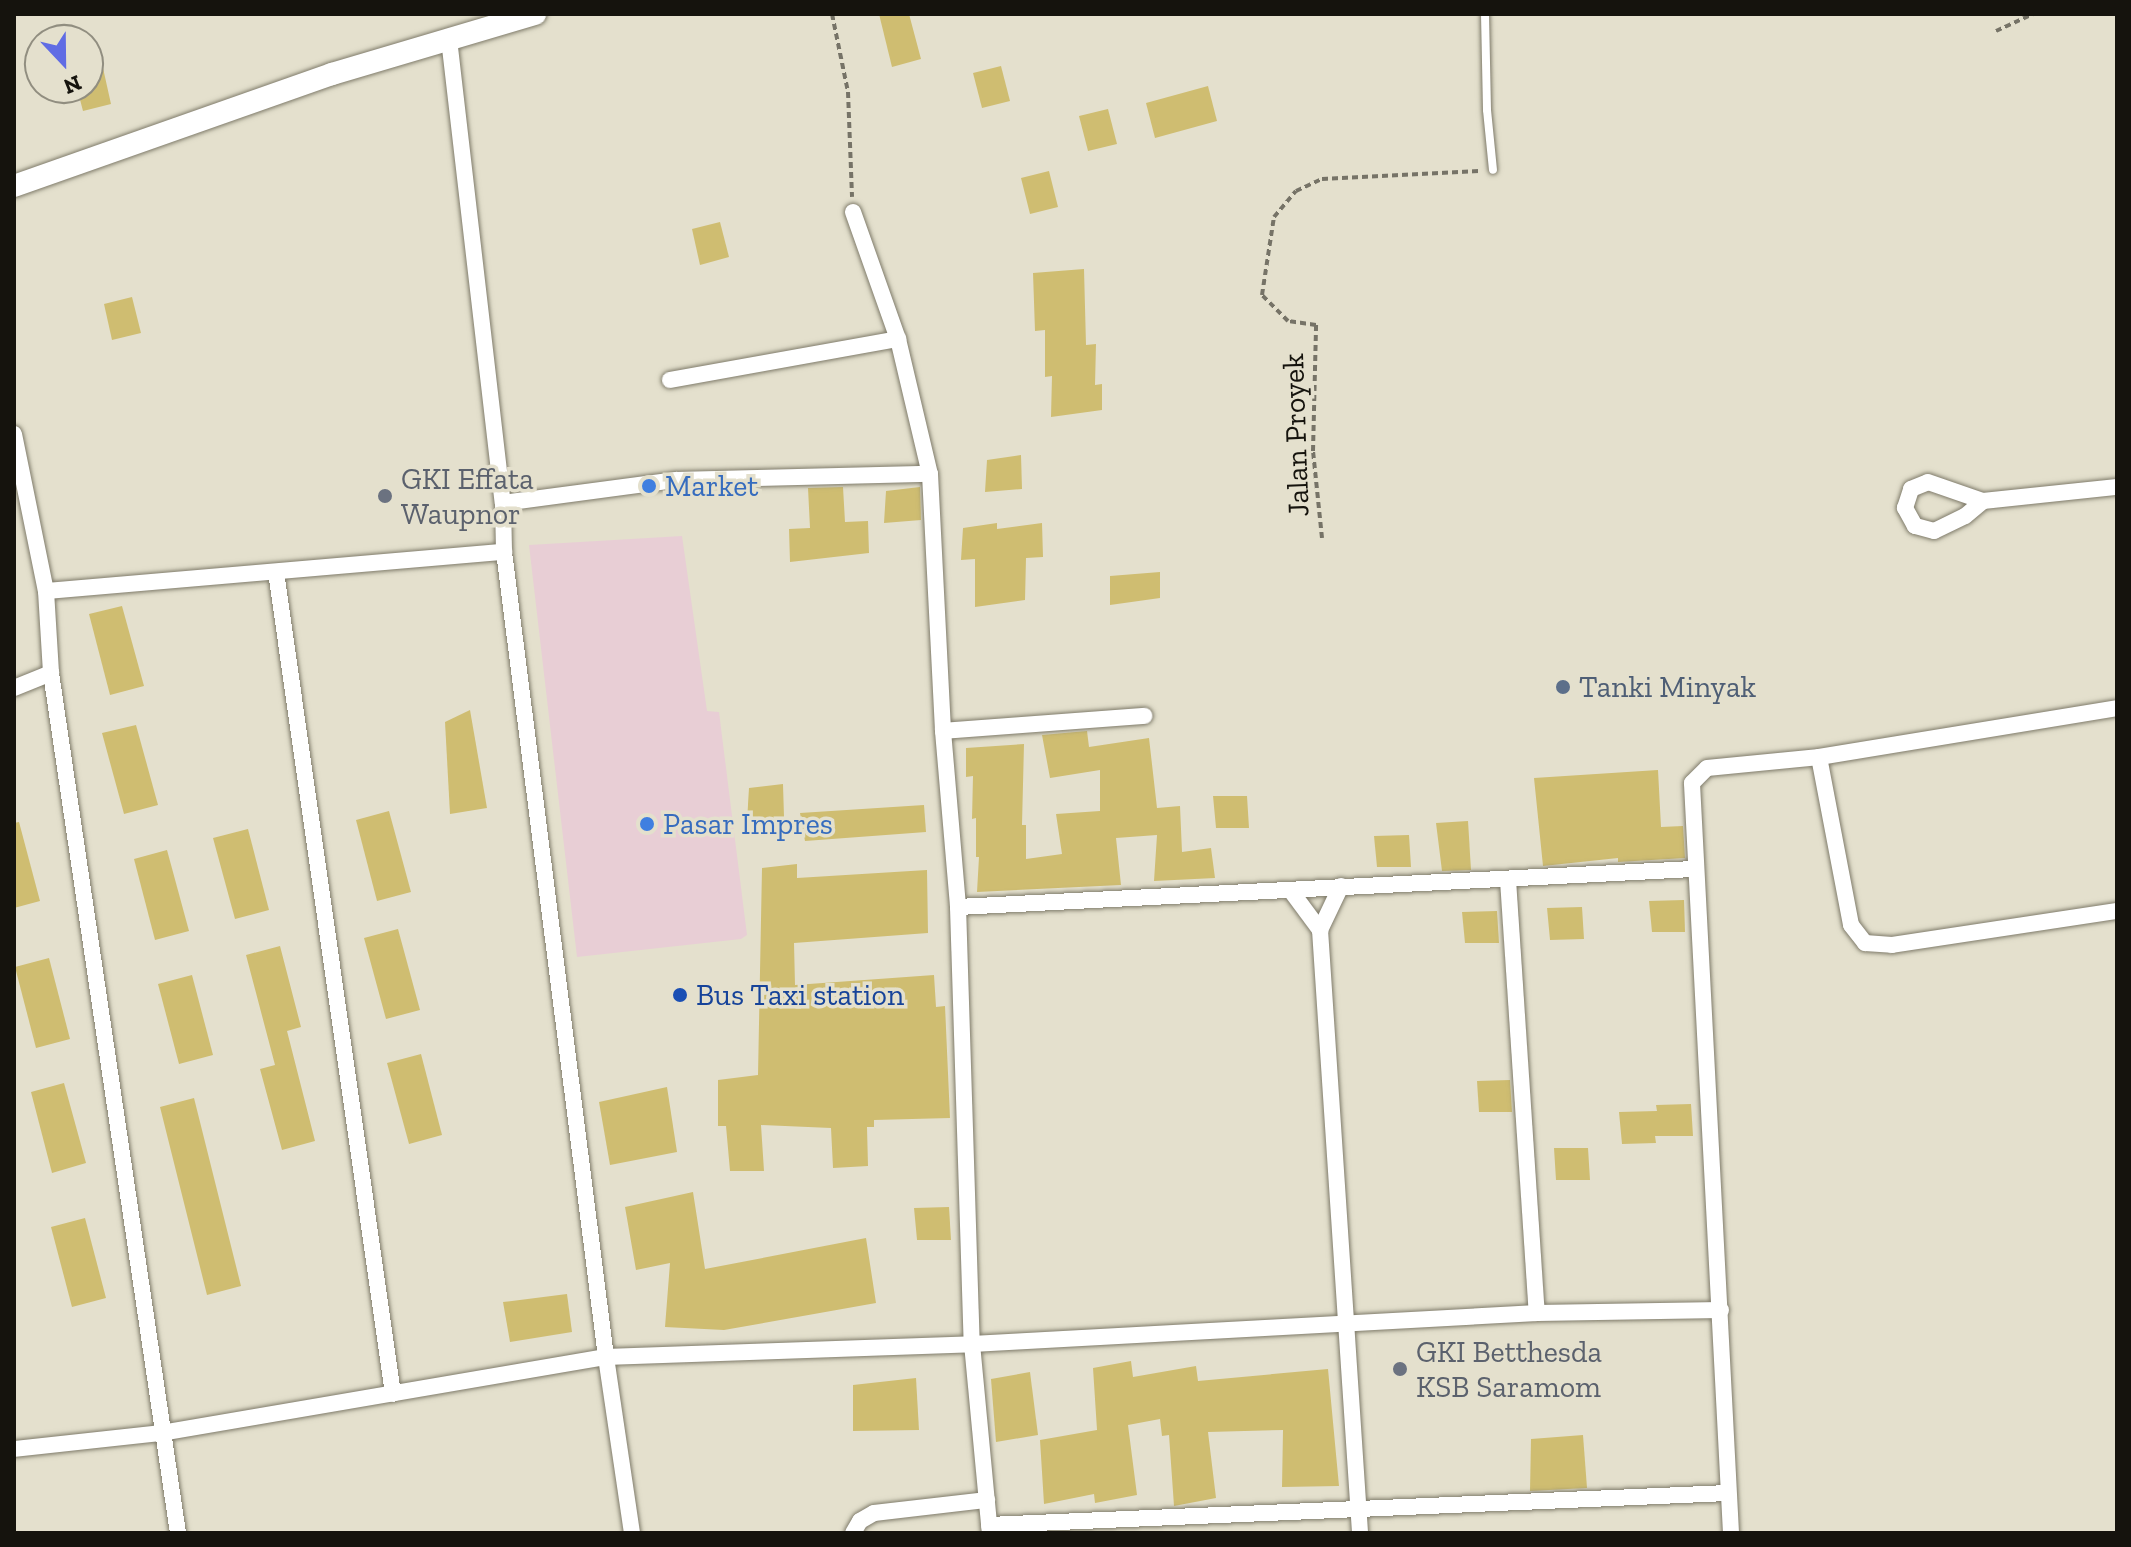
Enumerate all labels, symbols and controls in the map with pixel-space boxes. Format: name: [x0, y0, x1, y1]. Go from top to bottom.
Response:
north arrow: [24, 24, 104, 104]
text: N: [60, 69, 85, 101]
street label: Jalan Proyek: [1275, 353, 1317, 517]
place label: GKI Effata Waupnor: [401, 461, 534, 532]
place label: Market: [665, 468, 758, 504]
marker: Market: [640, 477, 658, 495]
marker: GKI Effata Waupnor: [376, 487, 394, 505]
place label: Tanki Minyak: [1579, 669, 1756, 705]
marker: Tanki Minyak: [1554, 678, 1572, 696]
place label: Pasar Impres: [663, 806, 833, 842]
marker: Pasar Impres: [638, 815, 656, 833]
place label: Bus Taxi station: [696, 977, 905, 1013]
marker: Bus Taxi station: [671, 986, 689, 1004]
place label: GKI Betthesda KSB Saramom: [1416, 1334, 1602, 1404]
marker: GKI Betthesda KSB Saramom: [1391, 1360, 1409, 1378]

